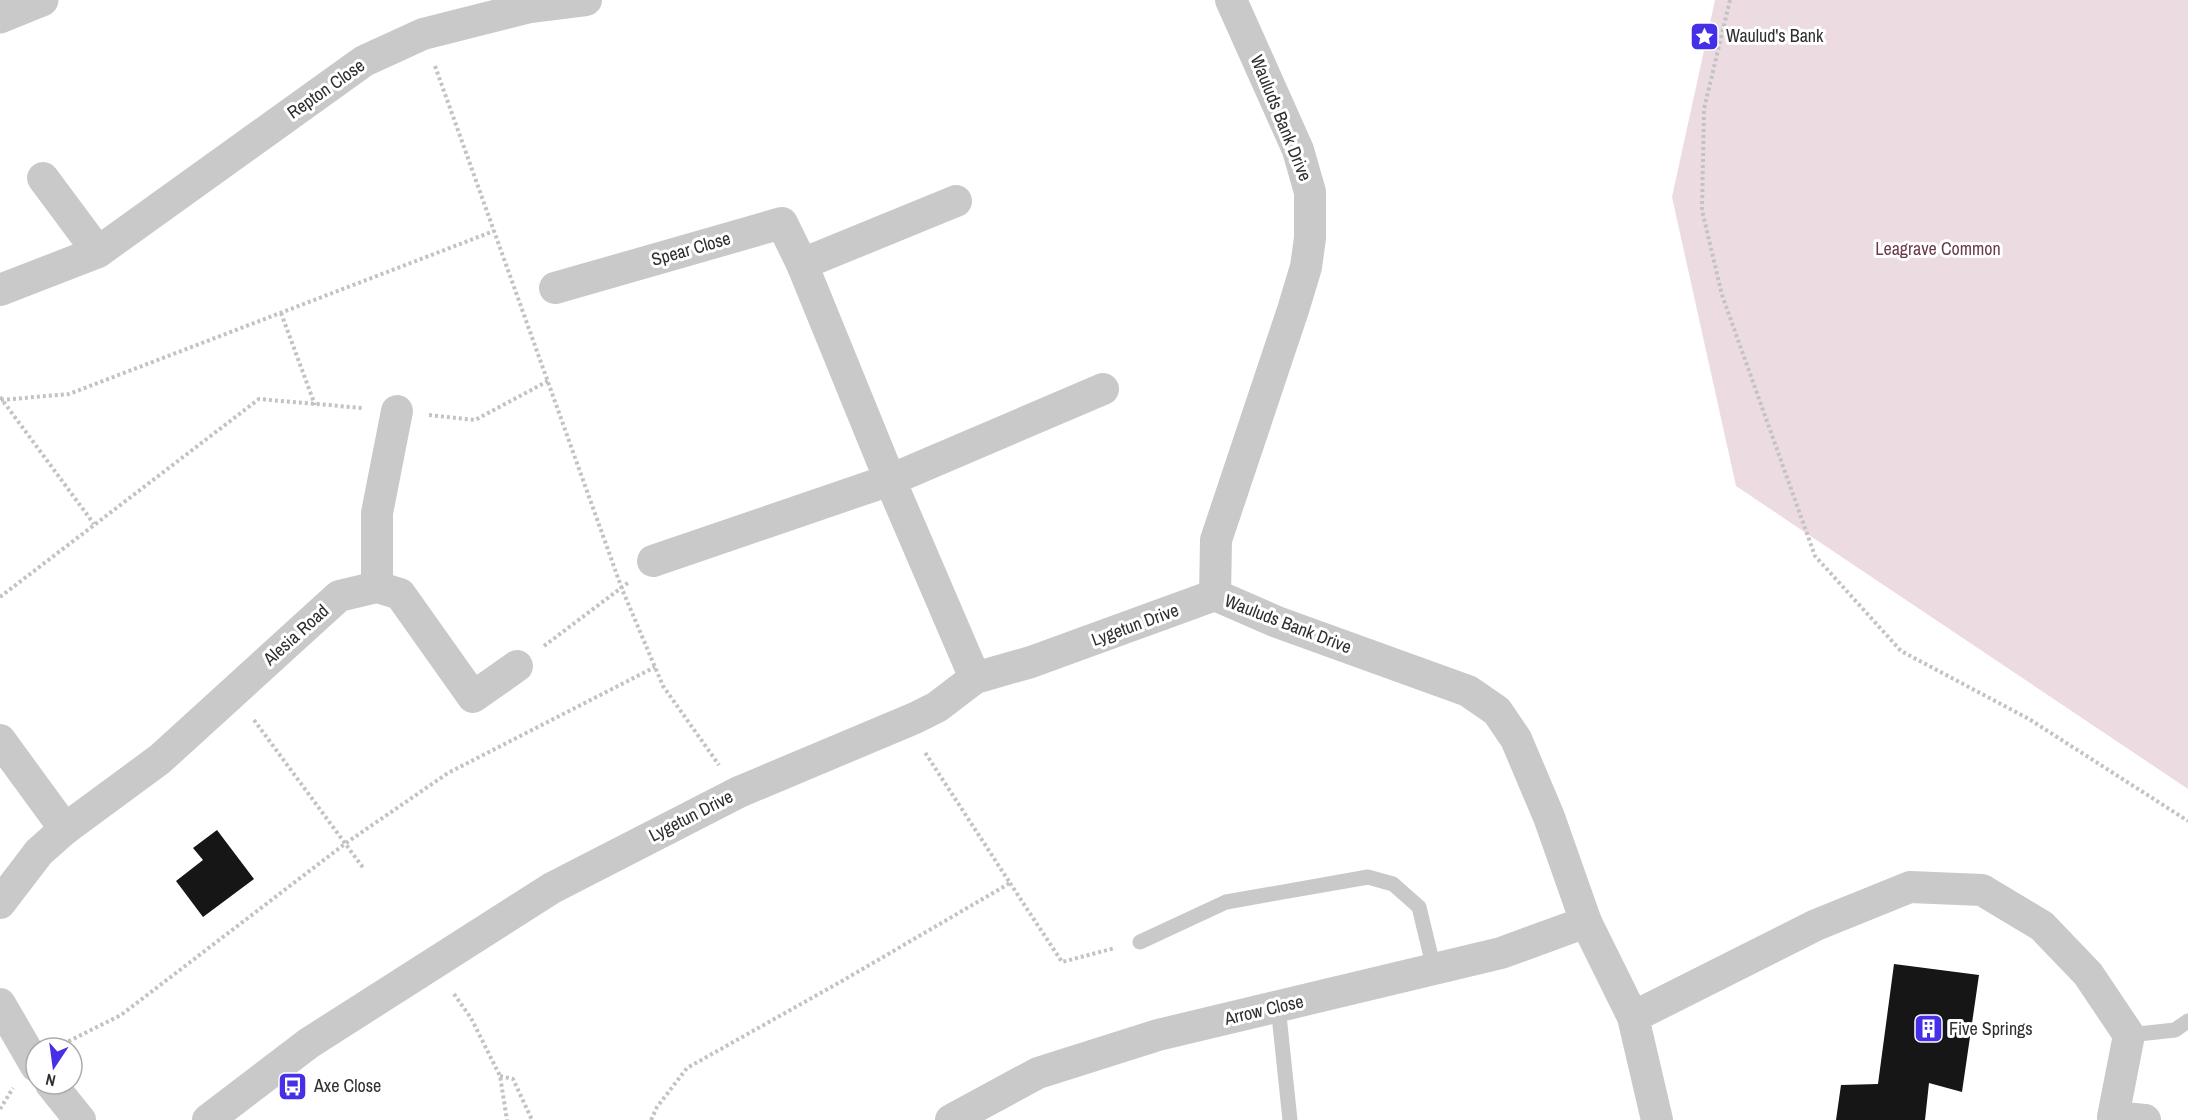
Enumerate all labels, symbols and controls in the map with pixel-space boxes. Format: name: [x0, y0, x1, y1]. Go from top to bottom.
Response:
place icon: Waulud's Bank: [1689, 20, 1721, 52]
place label: Waulud's Bank: [1726, 23, 1824, 48]
street label: Wauluds Bank Drive: [1245, 51, 1318, 185]
street label: Repton Close: [282, 53, 370, 124]
street label: Spear Close: [648, 225, 733, 272]
park label: Leagrave Common: [1875, 236, 2001, 261]
street label: Wauluds Bank Drive: [1221, 588, 1355, 659]
street label: Lygetun Drive: [1088, 597, 1182, 652]
street label: Alesia Road: [257, 598, 334, 671]
street label: Lygetun Drive: [644, 784, 737, 847]
street label: Arrow Close: [1221, 988, 1306, 1031]
building icon: Five Springs: [1912, 1013, 1944, 1045]
place label: Five Springs: [1949, 1016, 2033, 1041]
north arrow: [24, 1036, 84, 1096]
text: N: [44, 1069, 58, 1092]
bus stop icon: Axe Close: [277, 1070, 309, 1102]
place label: Axe Close: [313, 1073, 381, 1098]

